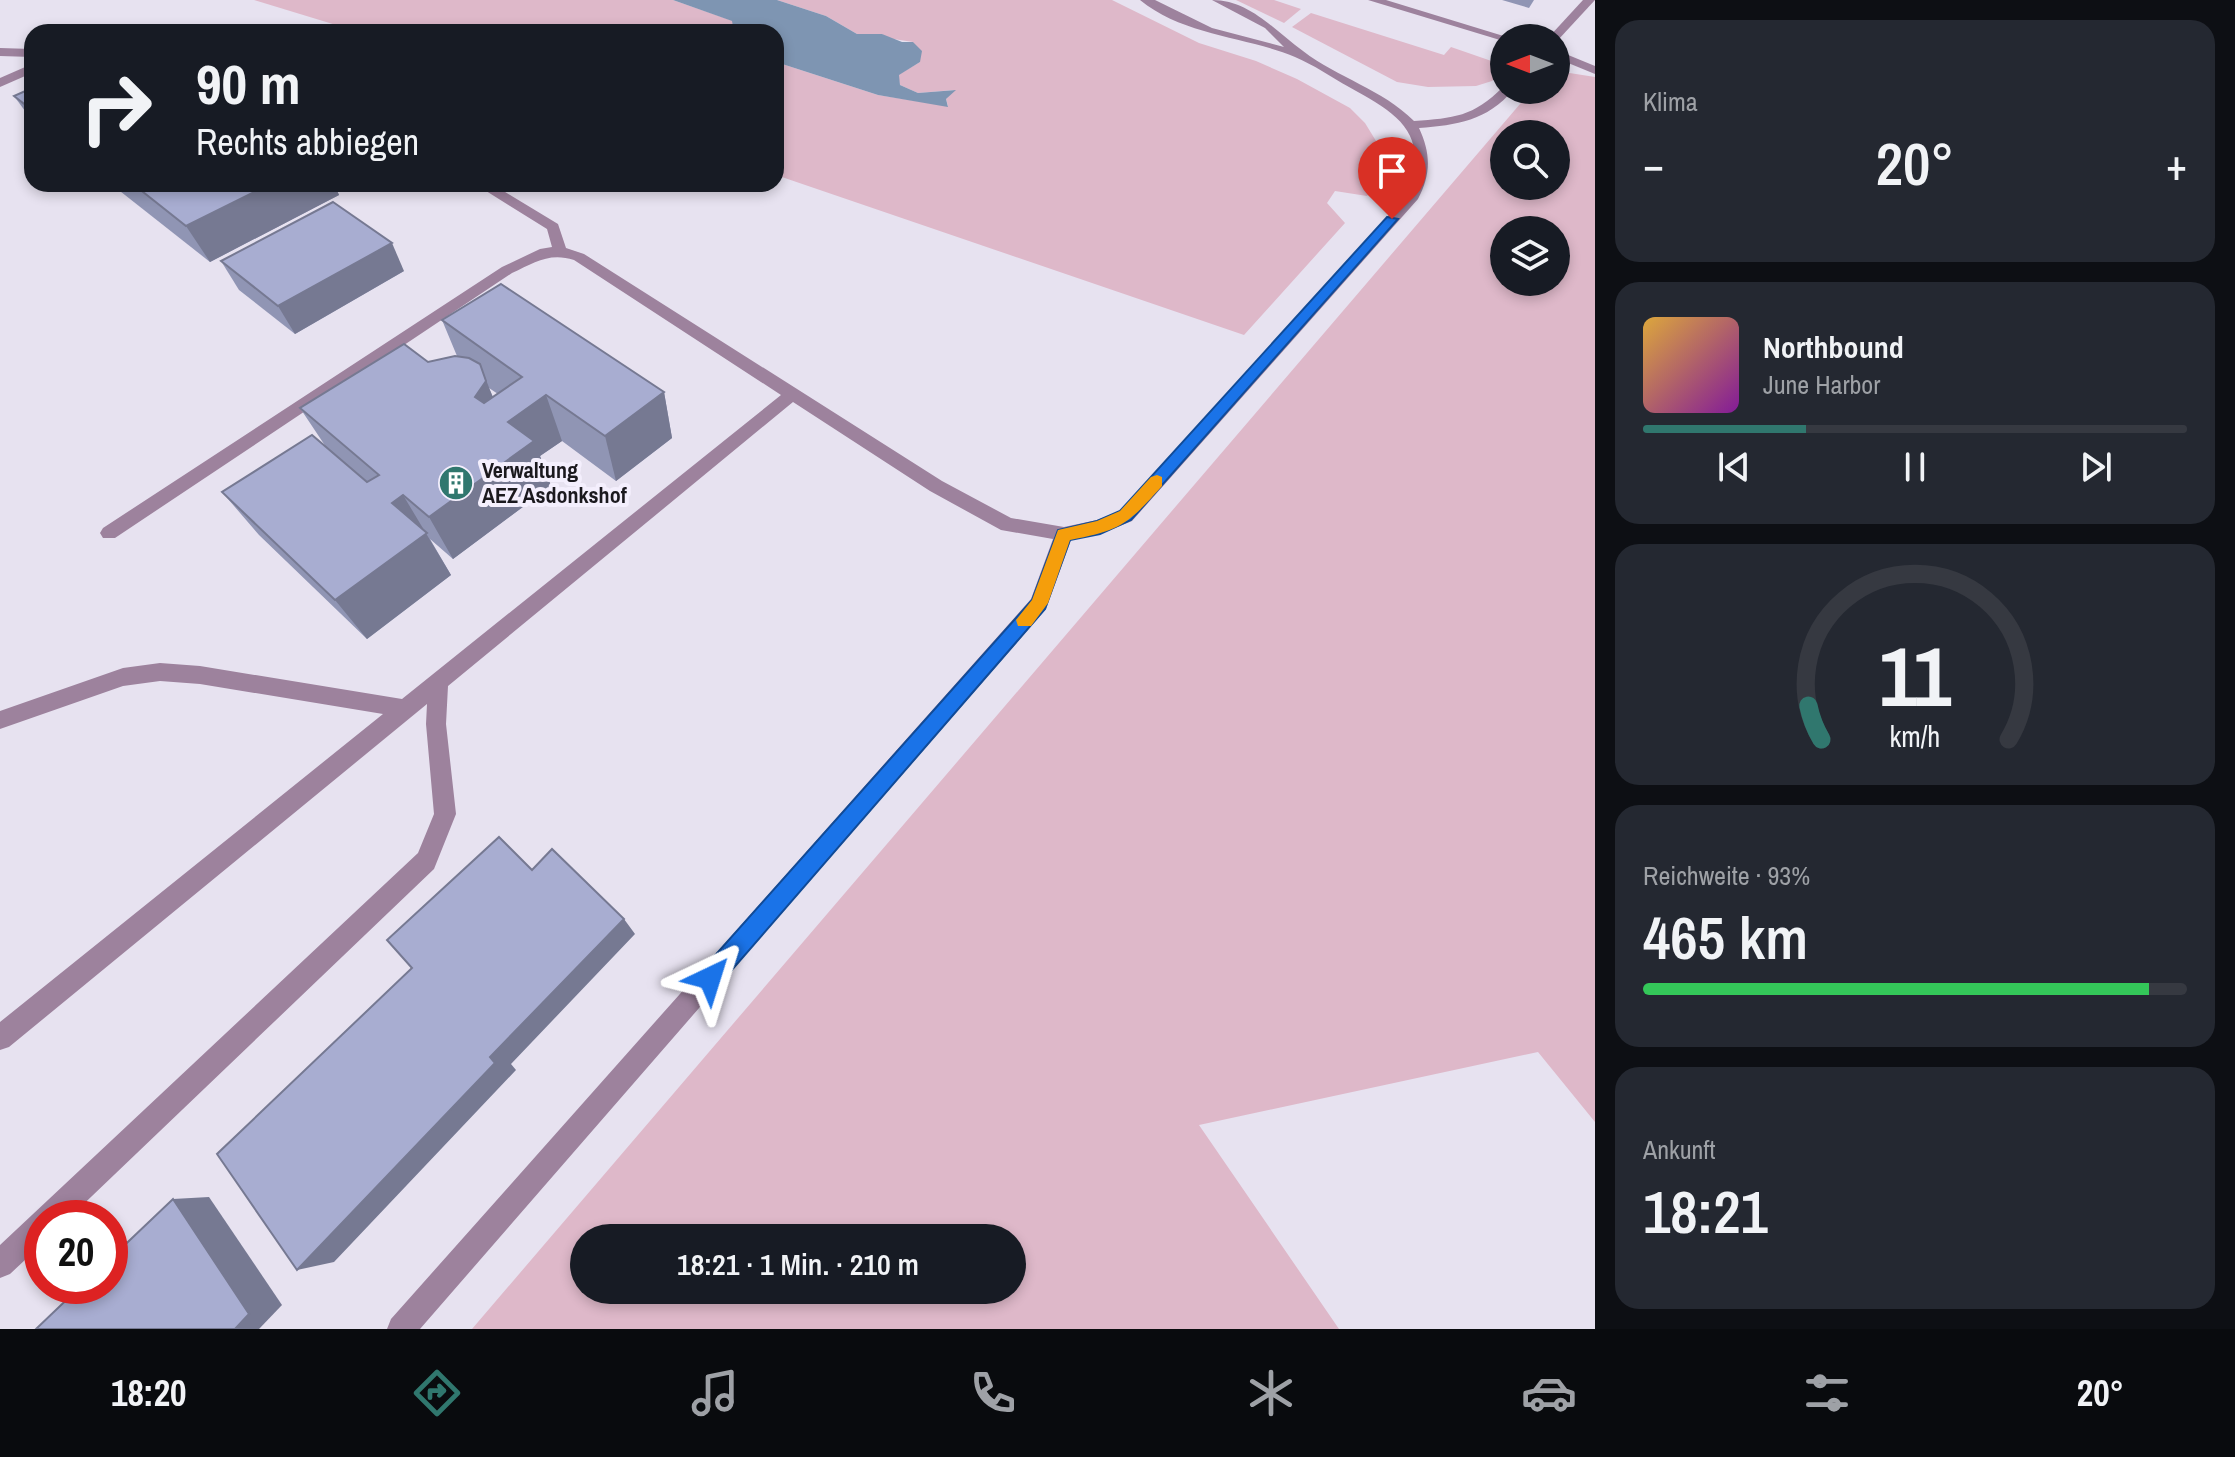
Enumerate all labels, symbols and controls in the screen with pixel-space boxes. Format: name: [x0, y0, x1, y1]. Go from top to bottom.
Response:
north arrow: [1490, 24, 1570, 104]
map controls: [1490, 24, 1570, 296]
text: 90 m: [196, 46, 301, 121]
icon: right: [64, 56, 168, 160]
text: Klima: [1643, 84, 1698, 119]
text: Rechts abbiegen: [196, 118, 419, 166]
button: search: [1490, 120, 1570, 200]
text: 20°: [1876, 123, 1954, 204]
text: −: [1643, 134, 1664, 194]
text: +: [2166, 134, 2187, 194]
pin: [1358, 137, 1426, 219]
icon: arrive: [1370, 149, 1414, 193]
button: layers: [1490, 216, 1570, 296]
text: Northbound: [1763, 327, 1904, 367]
text: June Harbor: [1763, 367, 1880, 402]
icon: previous: [1712, 445, 1756, 489]
icon: pause: [1893, 445, 1937, 489]
icon: next: [2074, 445, 2118, 489]
place label: Verwaltung AEZ Asdonkshof: [482, 455, 627, 510]
building icon: Verwaltung AEZ Asdonkshof: [437, 464, 475, 502]
text: 11: [1879, 620, 1951, 732]
text: km/h: [1890, 718, 1940, 757]
text: Reichweite · 93%: [1643, 858, 1810, 893]
text: 465 km: [1643, 897, 1808, 978]
position arrow: [668, 936, 752, 1020]
text: Ankunft: [1643, 1132, 1715, 1167]
text: 18:21: [1643, 1171, 1768, 1252]
speed limit sign: 20: [24, 1200, 128, 1304]
text: 18:21 · 1 Min. · 210 m: [677, 1244, 919, 1284]
icon: directions: [409, 1365, 465, 1421]
icon: music: [687, 1365, 743, 1421]
icon: phone: [965, 1365, 1021, 1421]
icon: climate: [1243, 1365, 1299, 1421]
icon: car: [1521, 1365, 1577, 1421]
icon: filters: [1799, 1365, 1855, 1421]
text: 18:20: [111, 1369, 187, 1417]
text: 20°: [2077, 1369, 2124, 1417]

